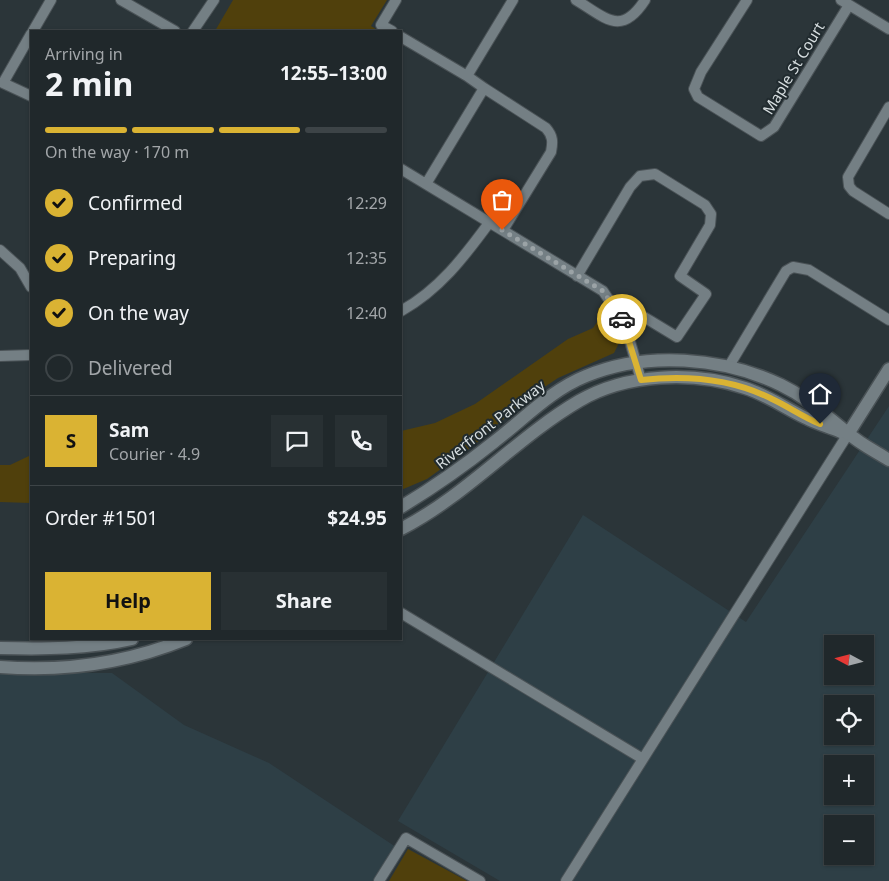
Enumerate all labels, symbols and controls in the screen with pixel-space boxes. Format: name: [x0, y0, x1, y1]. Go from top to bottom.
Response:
street label: Maple St Court: [758, 18, 829, 118]
text: Arriving in: [45, 43, 123, 65]
text: 12:55–13:00: [280, 60, 387, 86]
text: 2 min: [45, 62, 133, 105]
text: On the way · 170 m: [45, 141, 189, 163]
pin: [481, 179, 523, 230]
icon: bag: [488, 186, 516, 214]
icon: check: [45, 189, 73, 217]
text: Confirmed: [88, 190, 183, 216]
text: 12:29: [346, 192, 387, 214]
icon: check: [45, 244, 73, 272]
text: Preparing: [88, 245, 176, 271]
text: 12:35: [346, 247, 387, 269]
courier: [597, 294, 647, 344]
icon: check: [45, 299, 73, 327]
text: On the way: [88, 300, 189, 326]
text: 12:40: [346, 302, 387, 324]
icon: car: [608, 305, 636, 333]
text: Delivered: [88, 355, 173, 381]
pin: [799, 373, 841, 424]
street label: Riverfront Parkway: [431, 375, 549, 473]
icon: home: [806, 380, 834, 408]
button: chat: [271, 415, 323, 467]
button: phone: [335, 415, 387, 467]
text: Sam: [109, 417, 149, 443]
text: S: [66, 428, 76, 454]
text: Courier · 4.9: [109, 443, 200, 465]
text: Order #1501: [45, 505, 158, 531]
text: $24.95: [327, 505, 387, 531]
button: Help: [45, 572, 211, 630]
button: Share: [221, 572, 387, 630]
north arrow: [824, 635, 874, 685]
map controls: [824, 635, 874, 865]
button: locate: [824, 695, 874, 745]
button: +: [824, 755, 874, 805]
button: −: [824, 815, 874, 865]

